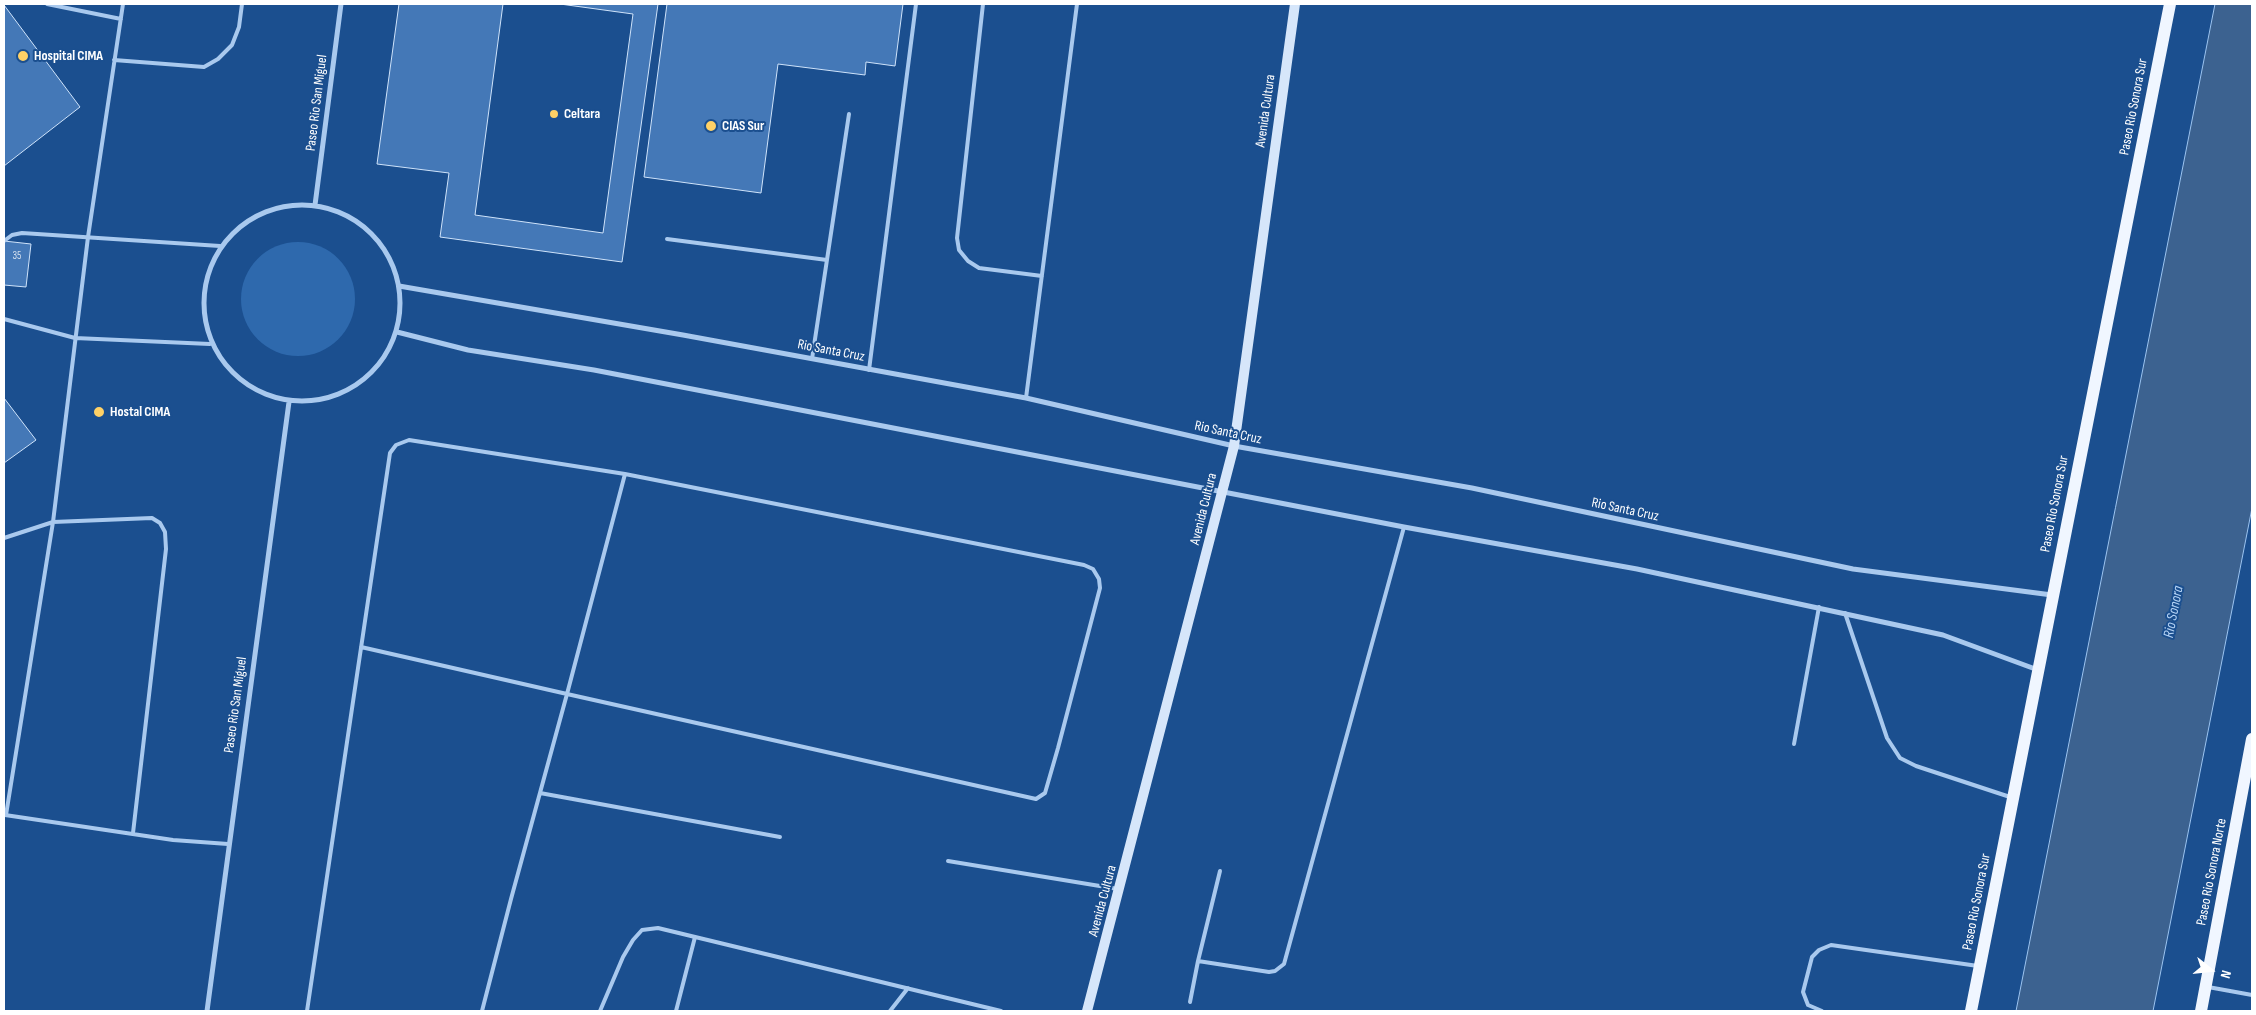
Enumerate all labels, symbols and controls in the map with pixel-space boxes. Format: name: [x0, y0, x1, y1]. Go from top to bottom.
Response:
place label: Hospital CIMA: [34, 48, 103, 64]
marker: Hospital CIMA: [16, 49, 30, 63]
street label: Paseo Rio San Miguel: [303, 54, 331, 152]
street label: Paseo Rio Sonora Sur: [2116, 57, 2152, 157]
street label: Avenida Cultura: [1253, 74, 1279, 148]
place label: Celtara: [564, 106, 600, 122]
marker: Celtara: [548, 108, 560, 120]
place label: CIAS Sur: [722, 118, 764, 134]
marker: CIAS Sur: [704, 119, 718, 133]
house number: 35: [12, 249, 22, 263]
street label: Rio Santa Cruz: [796, 336, 866, 366]
place label: Hostal CIMA: [110, 404, 170, 420]
marker: Hostal CIMA: [92, 405, 106, 419]
street label: Rio Santa Cruz: [1193, 418, 1263, 448]
street label: Paseo Rio Sonora Sur: [2037, 454, 2073, 554]
street label: Avenida Cultura: [1187, 471, 1221, 547]
street label: Rio Santa Cruz: [1590, 495, 1660, 525]
water label: Rio Sonora: [2160, 584, 2188, 640]
street label: Paseo Rio San Miguel: [221, 656, 251, 754]
street label: Paseo Rio Sonora Norte: [2193, 817, 2231, 927]
street label: Paseo Rio Sonora Sur: [1959, 852, 1995, 952]
street label: Avenida Cultura: [1085, 863, 1121, 939]
north arrow: [2186, 945, 2236, 995]
text: N: [2217, 968, 2235, 980]

